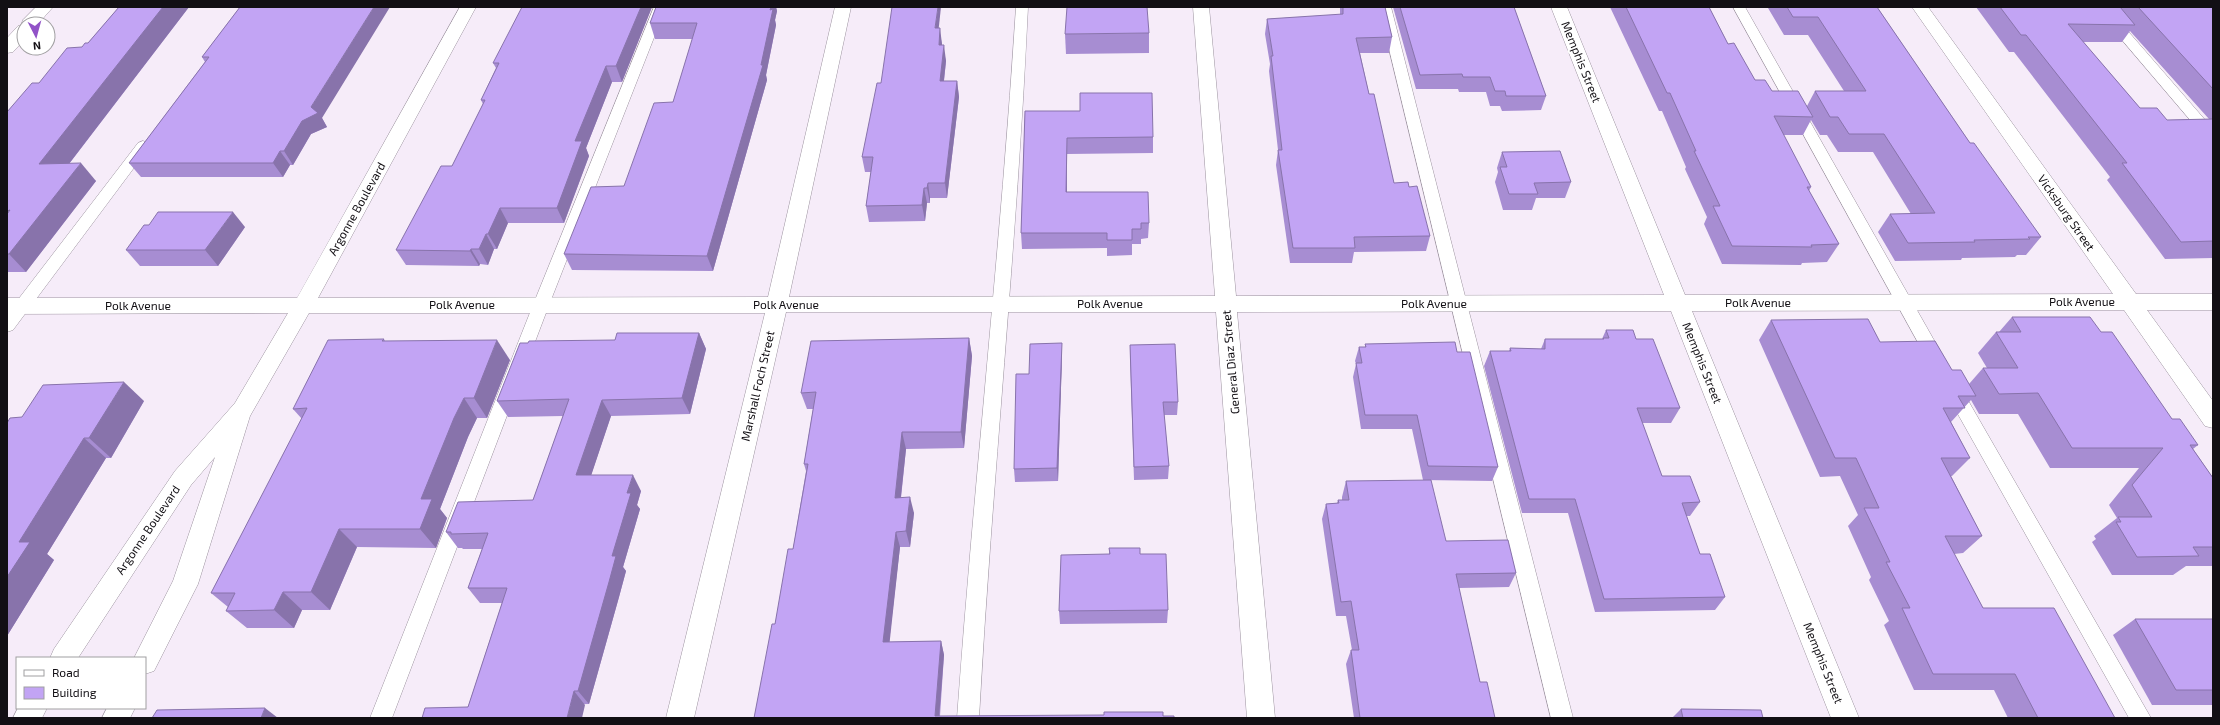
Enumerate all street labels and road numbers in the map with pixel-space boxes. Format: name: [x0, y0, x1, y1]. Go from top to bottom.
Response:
street label: Memphis Street: [1559, 19, 1605, 105]
street label: Argonne Boulevard: [325, 160, 388, 258]
street label: Vicksburg Street: [2035, 172, 2098, 253]
street label: Polk Avenue: [2049, 294, 2115, 308]
street label: Polk Avenue: [1725, 295, 1791, 309]
street label: Polk Avenue: [1077, 296, 1143, 310]
street label: Polk Avenue: [1401, 296, 1467, 310]
street label: Polk Avenue: [429, 297, 495, 311]
street label: Polk Avenue: [753, 297, 819, 311]
street label: Polk Avenue: [105, 298, 171, 312]
street label: General Diaz Street: [1218, 309, 1242, 415]
street label: Memphis Street: [1680, 320, 1726, 406]
street label: Marshall Foch Street: [737, 329, 777, 442]
street label: Argonne Boulevard: [112, 482, 182, 577]
street label: Memphis Street: [1801, 620, 1847, 706]

